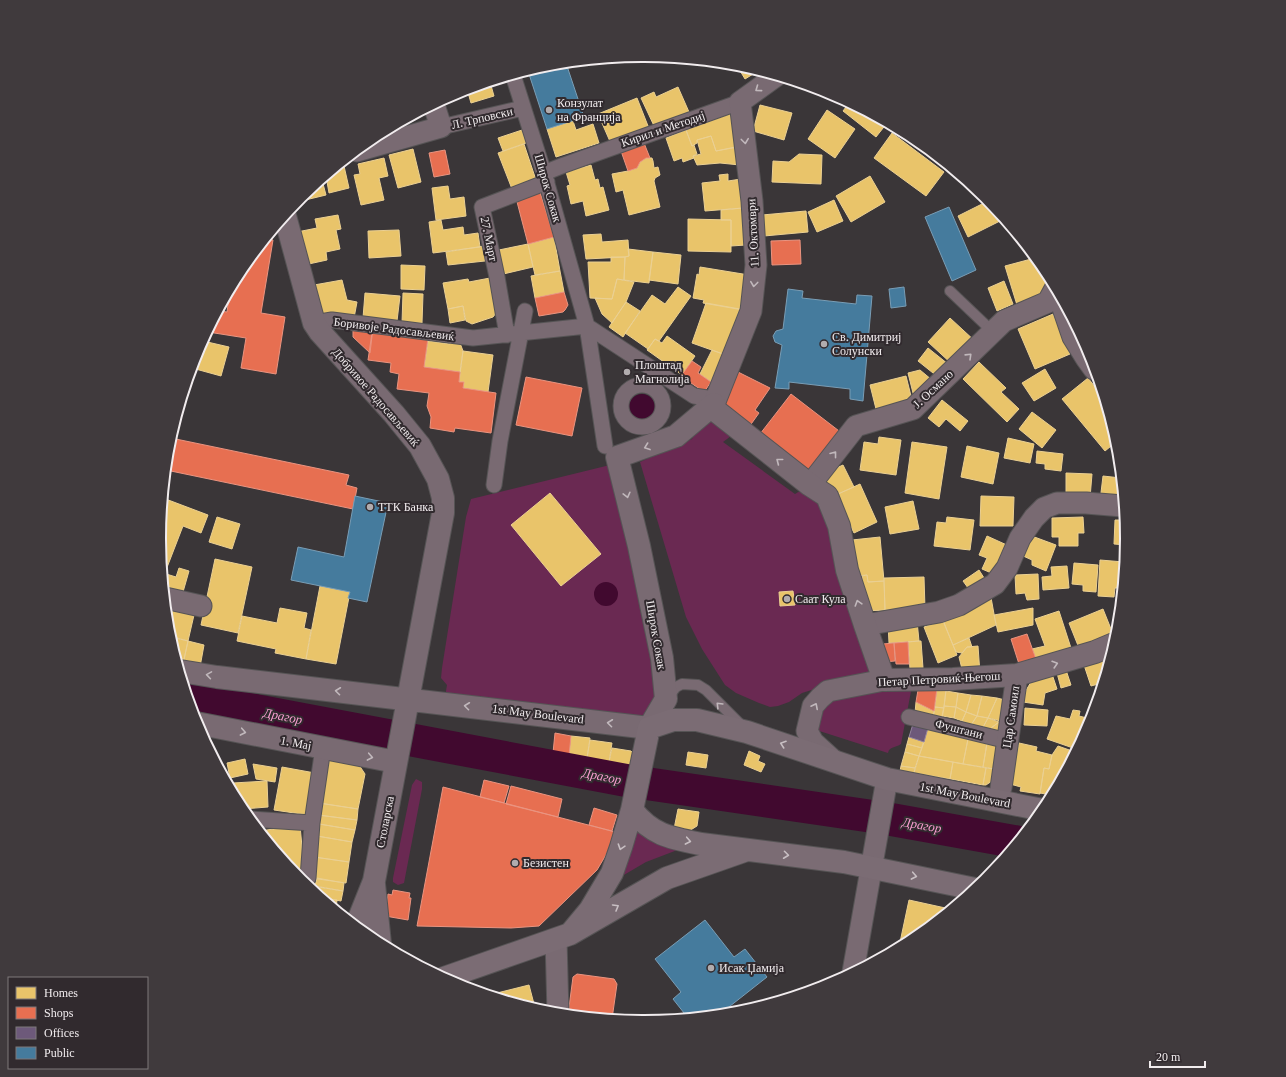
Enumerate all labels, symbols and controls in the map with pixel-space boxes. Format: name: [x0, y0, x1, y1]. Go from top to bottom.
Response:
one-way arrow: [756, 84, 763, 91]
place label: Конзулат на Франција: [557, 96, 621, 124]
street label: Л. Трповски: [450, 104, 515, 132]
marker: Конзулат на Франција: [544, 105, 554, 115]
street label: Кирил и Методиј: [619, 108, 707, 150]
one-way arrow: [740, 138, 749, 144]
street label: Широк Сокак: [532, 152, 564, 224]
street label: 11. Октомври: [744, 198, 762, 268]
street label: 27. Март: [477, 215, 501, 263]
one-way arrow: [750, 281, 759, 287]
street label: Боривоје Радосављевиќ: [333, 315, 455, 343]
place label: Св. Димитриј Солунски: [832, 330, 901, 358]
marker: Св. Димитриј Солунски: [819, 339, 829, 349]
street label: Добривое Радосављевиќ: [330, 345, 423, 449]
one-way arrow: [964, 354, 971, 361]
place label: Плоштад Магнолија: [635, 358, 690, 386]
marker: Плоштад Магнолија: [622, 367, 632, 377]
street label: Ј. Османо: [910, 367, 956, 411]
one-way arrow: [643, 442, 650, 450]
one-way arrow: [830, 452, 837, 459]
one-way arrow: [777, 459, 784, 466]
one-way arrow: [622, 492, 630, 498]
place label: ТТК Банка: [378, 500, 434, 514]
marker: ТТК Банка: [365, 502, 375, 512]
place label: Саат Кула: [795, 592, 846, 606]
marker: Саат Кула: [782, 594, 792, 604]
street label: Широк Сокак: [643, 599, 669, 671]
one-way arrow: [854, 600, 863, 607]
one-way arrow: [1051, 660, 1058, 669]
street label: Петар Петровиќ-Његош: [877, 669, 1001, 689]
one-way arrow: [206, 671, 212, 680]
street label: Цар Самоил: [1000, 685, 1022, 749]
one-way arrow: [335, 687, 341, 696]
street label: 1st May Boulevard: [491, 701, 585, 727]
one-way arrow: [464, 702, 470, 711]
one-way arrow: [716, 702, 724, 710]
one-way arrow: [810, 703, 818, 710]
water label: Драгор: [260, 705, 304, 727]
street label: Фуштани: [934, 716, 985, 742]
one-way arrow: [607, 719, 613, 728]
one-way arrow: [240, 728, 246, 736]
street label: 1. Мај: [279, 733, 313, 753]
one-way arrow: [780, 740, 787, 749]
one-way arrow: [367, 752, 374, 761]
water label: Драгор: [579, 765, 623, 787]
street label: 1st May Boulevard: [919, 779, 1011, 811]
street label: Столарска: [373, 794, 397, 849]
water label: Драгор: [899, 814, 943, 836]
one-way arrow: [685, 837, 691, 845]
one-way arrow: [617, 844, 626, 851]
one-way arrow: [783, 850, 789, 859]
place label: Безистен: [523, 856, 569, 870]
marker: Безистен: [510, 858, 520, 868]
one-way arrow: [911, 872, 917, 880]
one-way arrow: [612, 905, 619, 912]
place label: Исак Џамија: [719, 961, 785, 975]
marker: Исак Џамија: [706, 963, 716, 973]
legend: [8, 977, 148, 1069]
text: Homes: [44, 986, 78, 1000]
text: Shops: [44, 1006, 74, 1020]
text: Offices: [44, 1026, 79, 1040]
scale bar: [1150, 1043, 1205, 1069]
text: Public: [44, 1046, 75, 1060]
text: 20 m: [1156, 1050, 1181, 1064]

